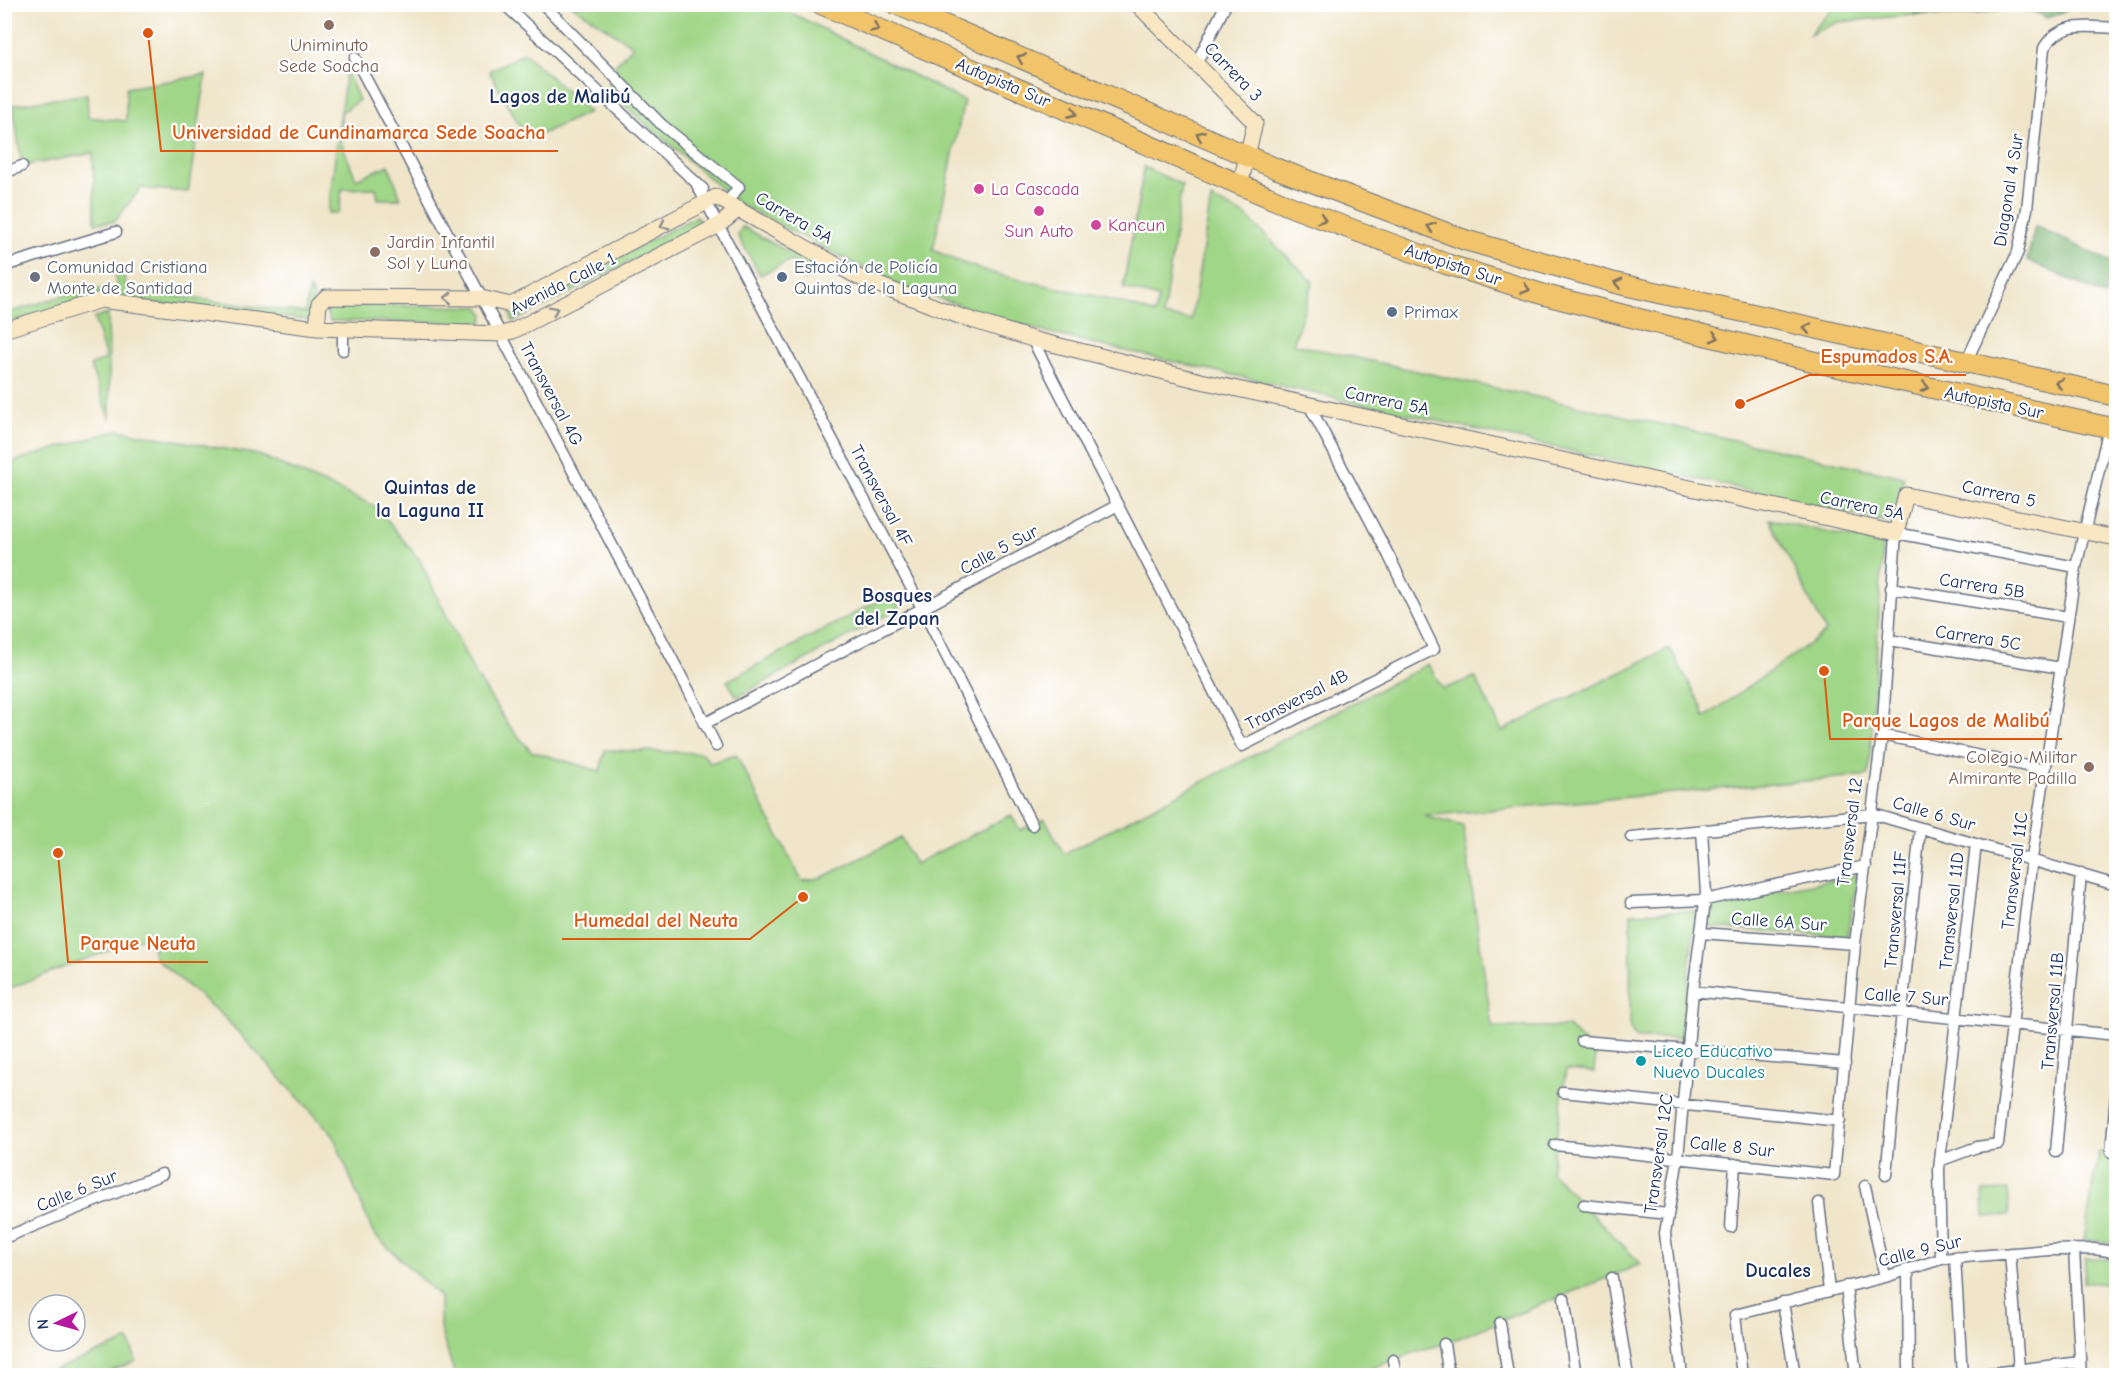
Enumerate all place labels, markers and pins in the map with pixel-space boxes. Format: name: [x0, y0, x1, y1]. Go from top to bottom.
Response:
marker: Uniminuto Sede Soacha: [322, 18, 336, 32]
place label: Uniminuto Sede Soacha: [279, 35, 379, 77]
callout: Universidad de Cundinamarca Sede Soacha: [161, 113, 558, 151]
place label: La Cascada: [991, 179, 1080, 200]
marker: La Cascada: [972, 182, 986, 196]
marker: Sun Auto: [1032, 204, 1046, 218]
place label: Kancun: [1108, 215, 1165, 236]
marker: Kancun: [1089, 218, 1103, 232]
place label: Sun Auto: [1005, 221, 1073, 242]
place label: Jardin Infantil Sol y Luna: [387, 232, 495, 274]
marker: Jardin Infantil Sol y Luna: [368, 245, 382, 259]
place label: Comunidad Cristiana Monte de Santidad: [47, 257, 208, 299]
place label: Estación de Policía Quintas de la Laguna: [794, 257, 957, 299]
marker: Comunidad Cristiana Monte de Santidad: [28, 270, 42, 284]
marker: Estación de Policía Quintas de la Laguna: [775, 270, 789, 284]
place label: Primax: [1404, 302, 1458, 323]
marker: Primax: [1385, 305, 1399, 319]
callout: Espumados S.A.: [1809, 337, 1966, 375]
callout: Parque Lagos de Malibú: [1830, 701, 2062, 739]
place label: Colegio Militar Almirante Padilla: [1949, 747, 2078, 789]
marker: Colegio Militar Almirante Padilla: [2082, 760, 2096, 774]
callout: Humedal del Neuta: [562, 901, 750, 939]
callout: Parque Neuta: [68, 924, 208, 962]
place label: Liceo Educativo Nuevo Ducales: [1653, 1041, 1773, 1083]
marker: Liceo Educativo Nuevo Ducales: [1634, 1054, 1648, 1068]

